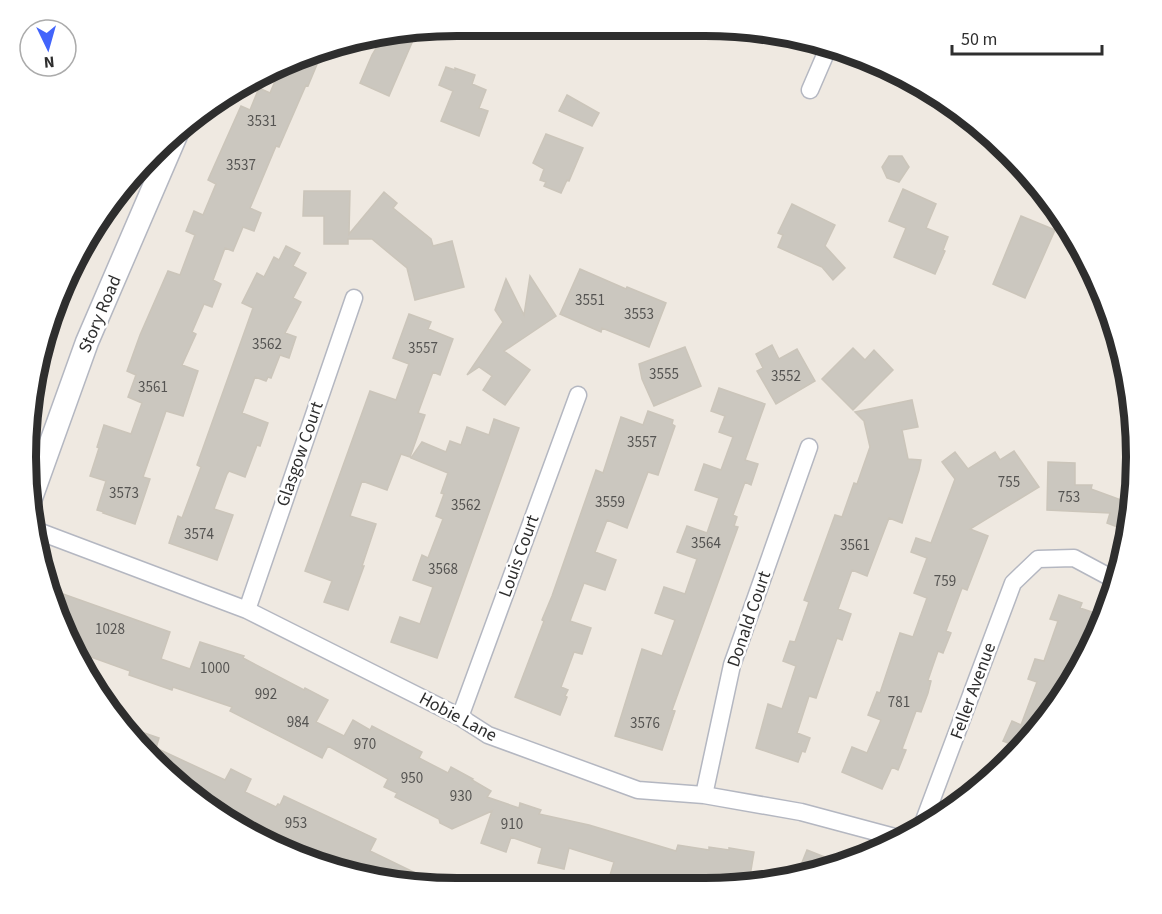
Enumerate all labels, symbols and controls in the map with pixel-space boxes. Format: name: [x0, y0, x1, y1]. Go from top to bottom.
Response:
north arrow: [18, 18, 78, 78]
scale bar: [952, 18, 1102, 56]
text: 50 m: [961, 27, 997, 52]
text: N: [43, 51, 55, 73]
house number: 3531: [247, 111, 277, 132]
house number: 3537: [226, 155, 256, 176]
street label: Story Road: [72, 271, 128, 357]
house number: 3551: [575, 290, 605, 311]
house number: 3553: [624, 304, 654, 325]
house number: 3562: [252, 334, 282, 355]
house number: 3557: [408, 338, 438, 359]
house number: 3555: [649, 364, 679, 385]
house number: 3552: [771, 366, 801, 387]
house number: 3561: [138, 377, 168, 398]
street label: Glasgow Court: [270, 398, 330, 510]
house number: 3557: [627, 432, 657, 453]
house number: 755: [998, 472, 1020, 493]
house number: 3573: [109, 483, 139, 504]
house number: 753: [1058, 487, 1080, 508]
house number: 3559: [595, 492, 625, 513]
house number: 3562: [451, 495, 481, 516]
street label: Louis Court: [493, 511, 545, 601]
house number: 3574: [184, 524, 214, 545]
house number: 3564: [691, 533, 721, 554]
house number: 3561: [840, 535, 870, 556]
house number: 3568: [428, 559, 458, 580]
street label: Donald Court: [721, 568, 777, 670]
house number: 759: [934, 571, 956, 592]
house number: 1028: [95, 619, 125, 640]
street label: Feller Avenue: [944, 639, 1002, 743]
house number: 1000: [200, 658, 230, 679]
house number: 992: [255, 684, 277, 705]
street label: Hobie Lane: [415, 686, 501, 748]
house number: 781: [888, 692, 910, 713]
house number: 984: [287, 712, 310, 733]
house number: 3576: [630, 713, 660, 734]
house number: 970: [354, 734, 376, 755]
house number: 950: [401, 768, 423, 789]
house number: 930: [450, 786, 472, 807]
house number: 953: [285, 813, 307, 834]
house number: 910: [501, 814, 523, 835]

